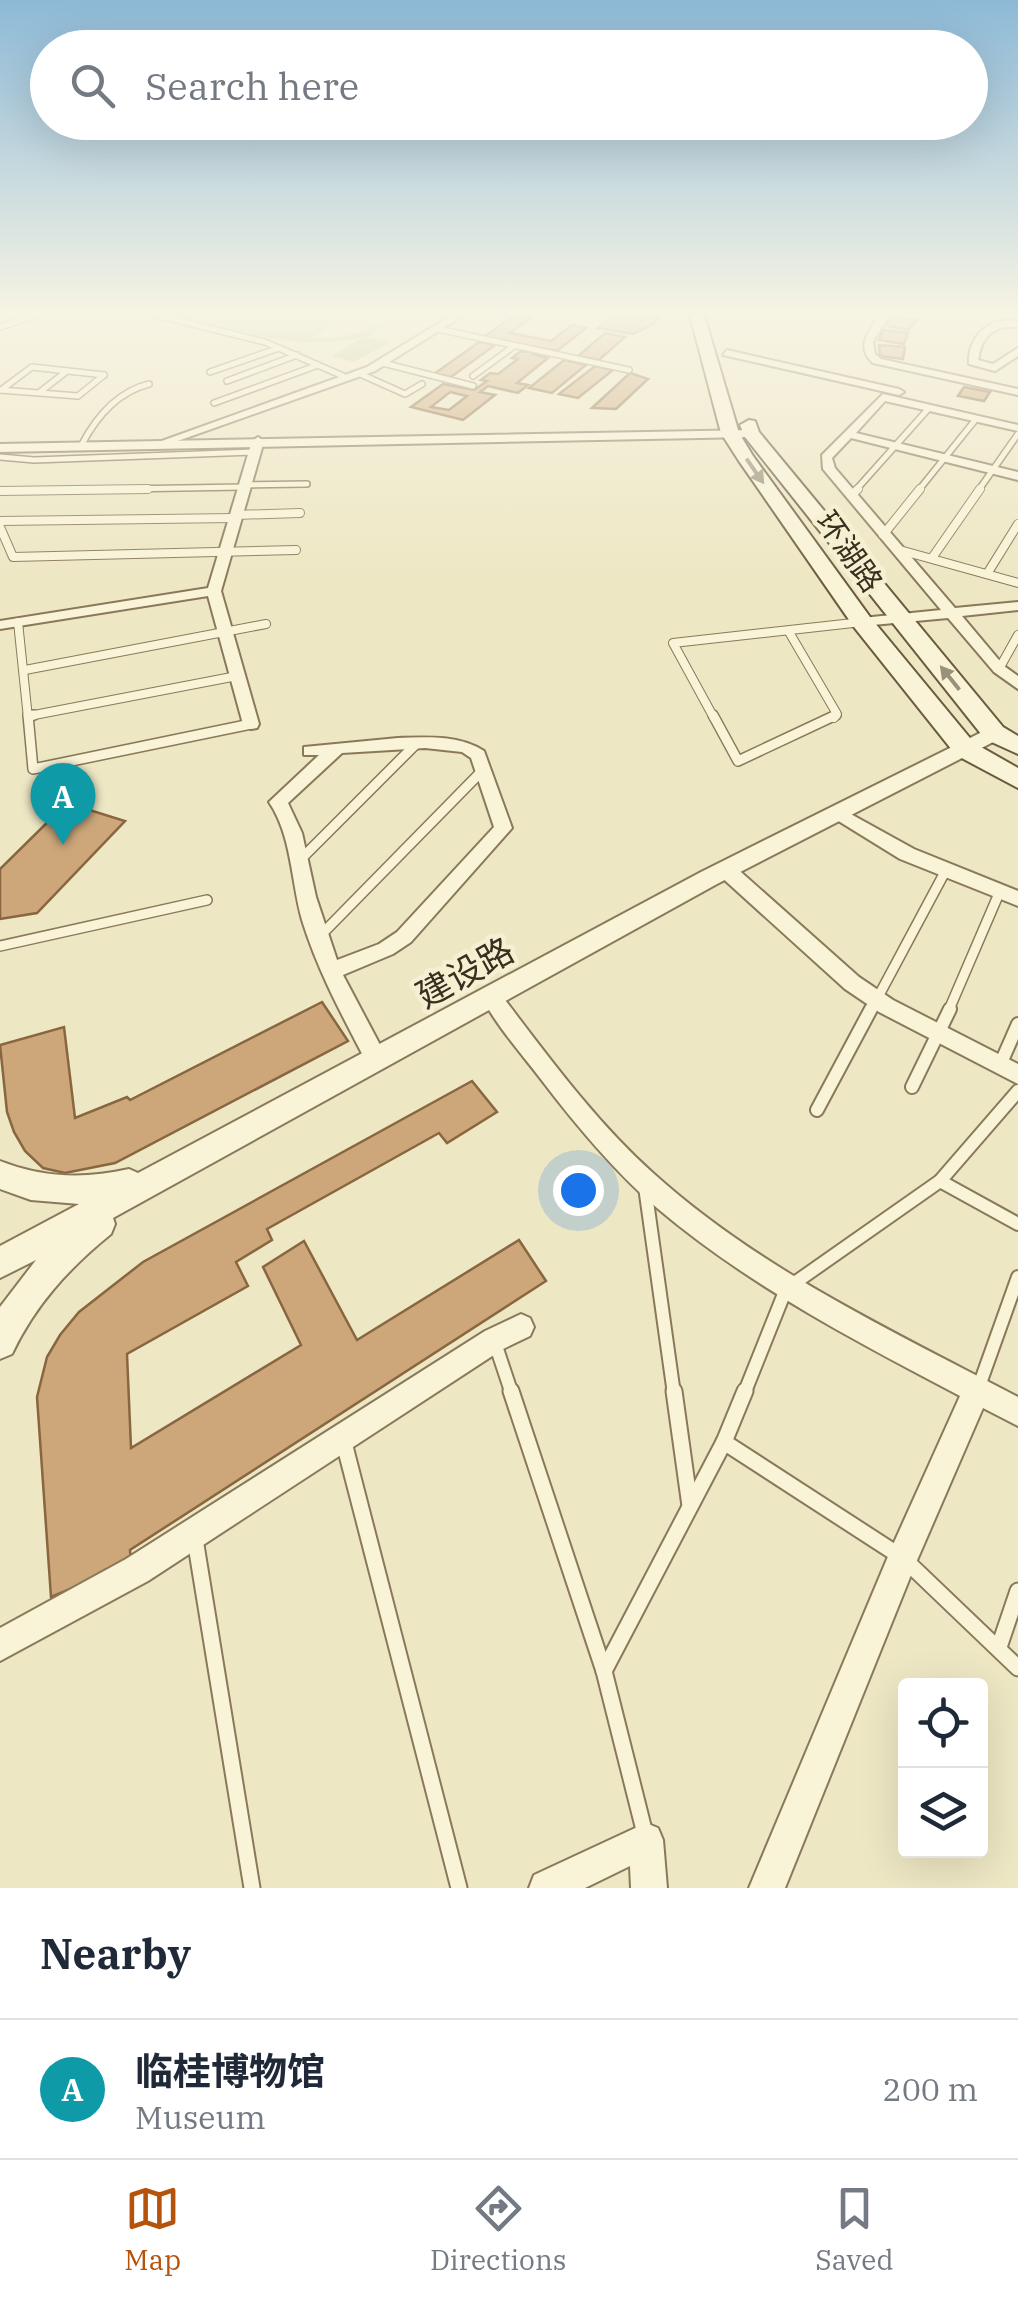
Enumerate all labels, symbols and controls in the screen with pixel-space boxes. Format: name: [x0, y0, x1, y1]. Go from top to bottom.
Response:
search box: [30, 30, 988, 140]
icon: search: [65, 58, 120, 113]
text: Search here: [145, 61, 359, 110]
one-way arrow: [745, 458, 764, 484]
street label: 环湖路: [808, 503, 892, 599]
one-way arrow: [940, 666, 961, 691]
pin: A: [30, 762, 96, 845]
street label: 建设路: [407, 927, 522, 1018]
your location: [553, 1165, 604, 1216]
map controls: [898, 1678, 988, 1858]
button: locate: [898, 1678, 988, 1768]
button: layers: [898, 1768, 988, 1858]
text: Nearby: [40, 1926, 191, 1981]
text: 临桂博物馆: [135, 2046, 325, 2095]
text: A: [61, 2068, 84, 2110]
text: 200 m: [882, 2068, 978, 2110]
text: Museum: [135, 2096, 266, 2138]
tab: Map: [124, 2181, 181, 2278]
tab: Directions: [430, 2181, 566, 2278]
tab: Saved: [815, 2181, 894, 2278]

